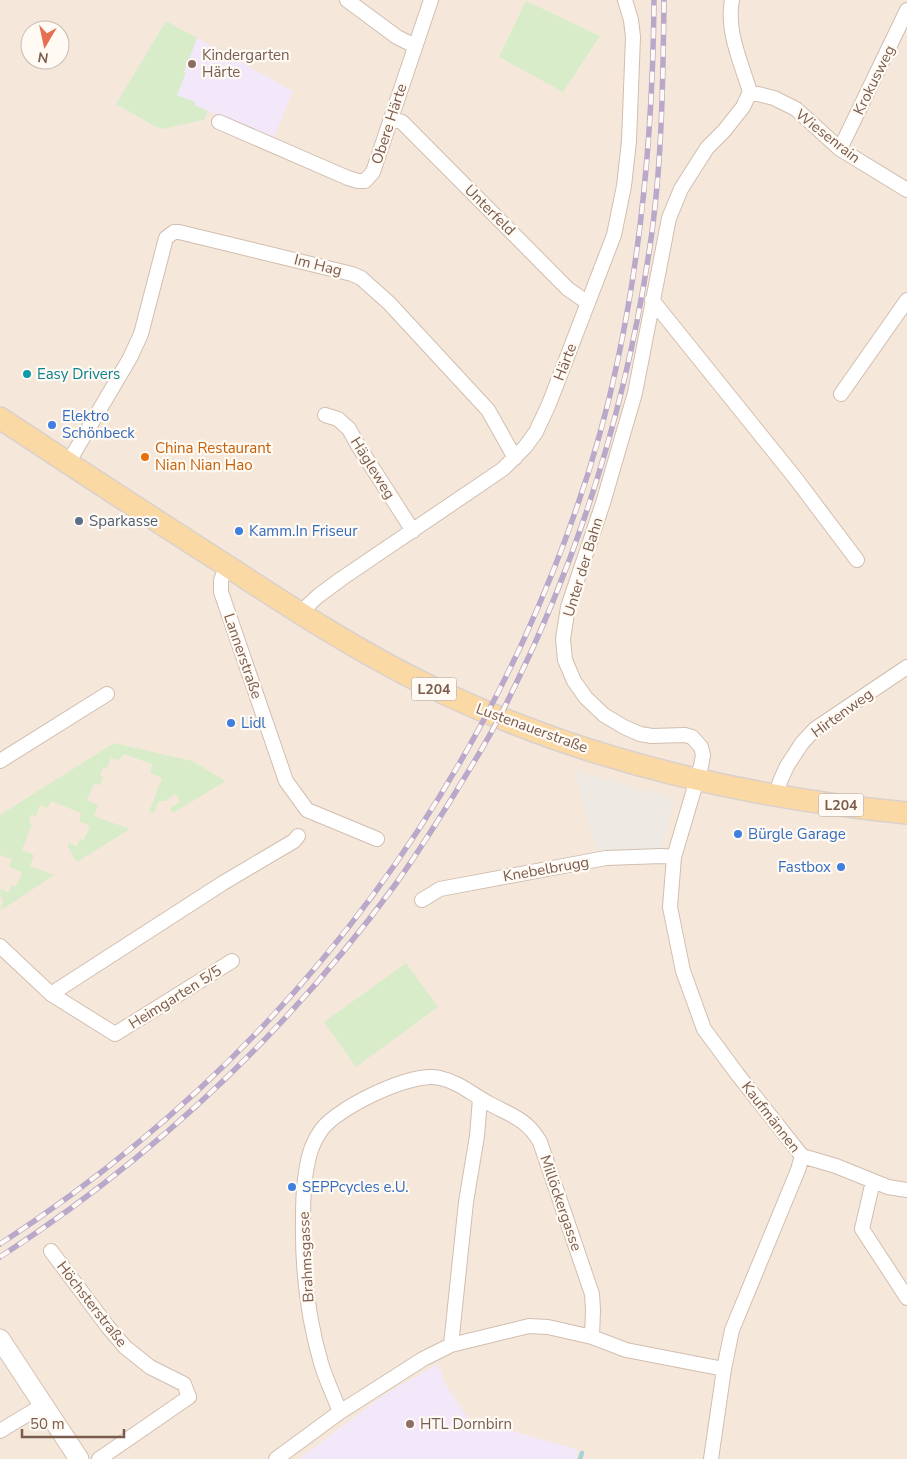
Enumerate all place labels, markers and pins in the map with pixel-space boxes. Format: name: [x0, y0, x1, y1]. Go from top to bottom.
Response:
place label: Kindergarten Härte: [202, 45, 290, 82]
marker: Kindergarten Härte: [186, 58, 198, 70]
place label: Easy Drivers: [37, 364, 120, 384]
marker: Easy Drivers: [21, 368, 33, 380]
place label: Elektro Schönbeck: [62, 406, 135, 443]
marker: Elektro Schönbeck: [46, 419, 58, 431]
place label: China Restaurant Nian Nian Hao: [155, 438, 272, 475]
marker: China Restaurant Nian Nian Hao: [139, 451, 151, 463]
place label: Sparkasse: [89, 511, 158, 531]
marker: Sparkasse: [73, 515, 85, 527]
place label: Kamm.In Friseur: [249, 521, 358, 541]
marker: Kamm.In Friseur: [233, 525, 245, 537]
place label: Lidl: [241, 713, 266, 733]
marker: Lidl: [225, 717, 237, 729]
place label: Bürgle Garage: [748, 824, 846, 844]
marker: Bürgle Garage: [732, 828, 744, 840]
place label: Fastbox: [778, 857, 831, 877]
marker: Fastbox: [835, 861, 847, 873]
place label: SEPPcycles e.U.: [302, 1177, 409, 1197]
marker: SEPPcycles e.U.: [286, 1181, 298, 1193]
place label: HTL Dornbirn: [420, 1414, 512, 1434]
marker: HTL Dornbirn: [404, 1418, 416, 1430]

